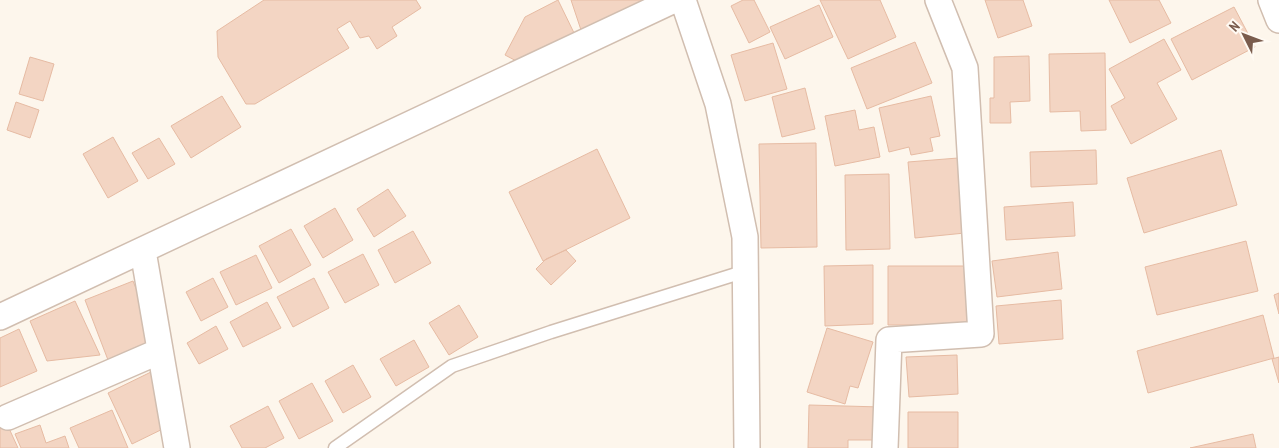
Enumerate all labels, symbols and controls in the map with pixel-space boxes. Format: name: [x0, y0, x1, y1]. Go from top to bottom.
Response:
north arrow: [1219, 10, 1269, 60]
text: N: [1225, 17, 1244, 35]

